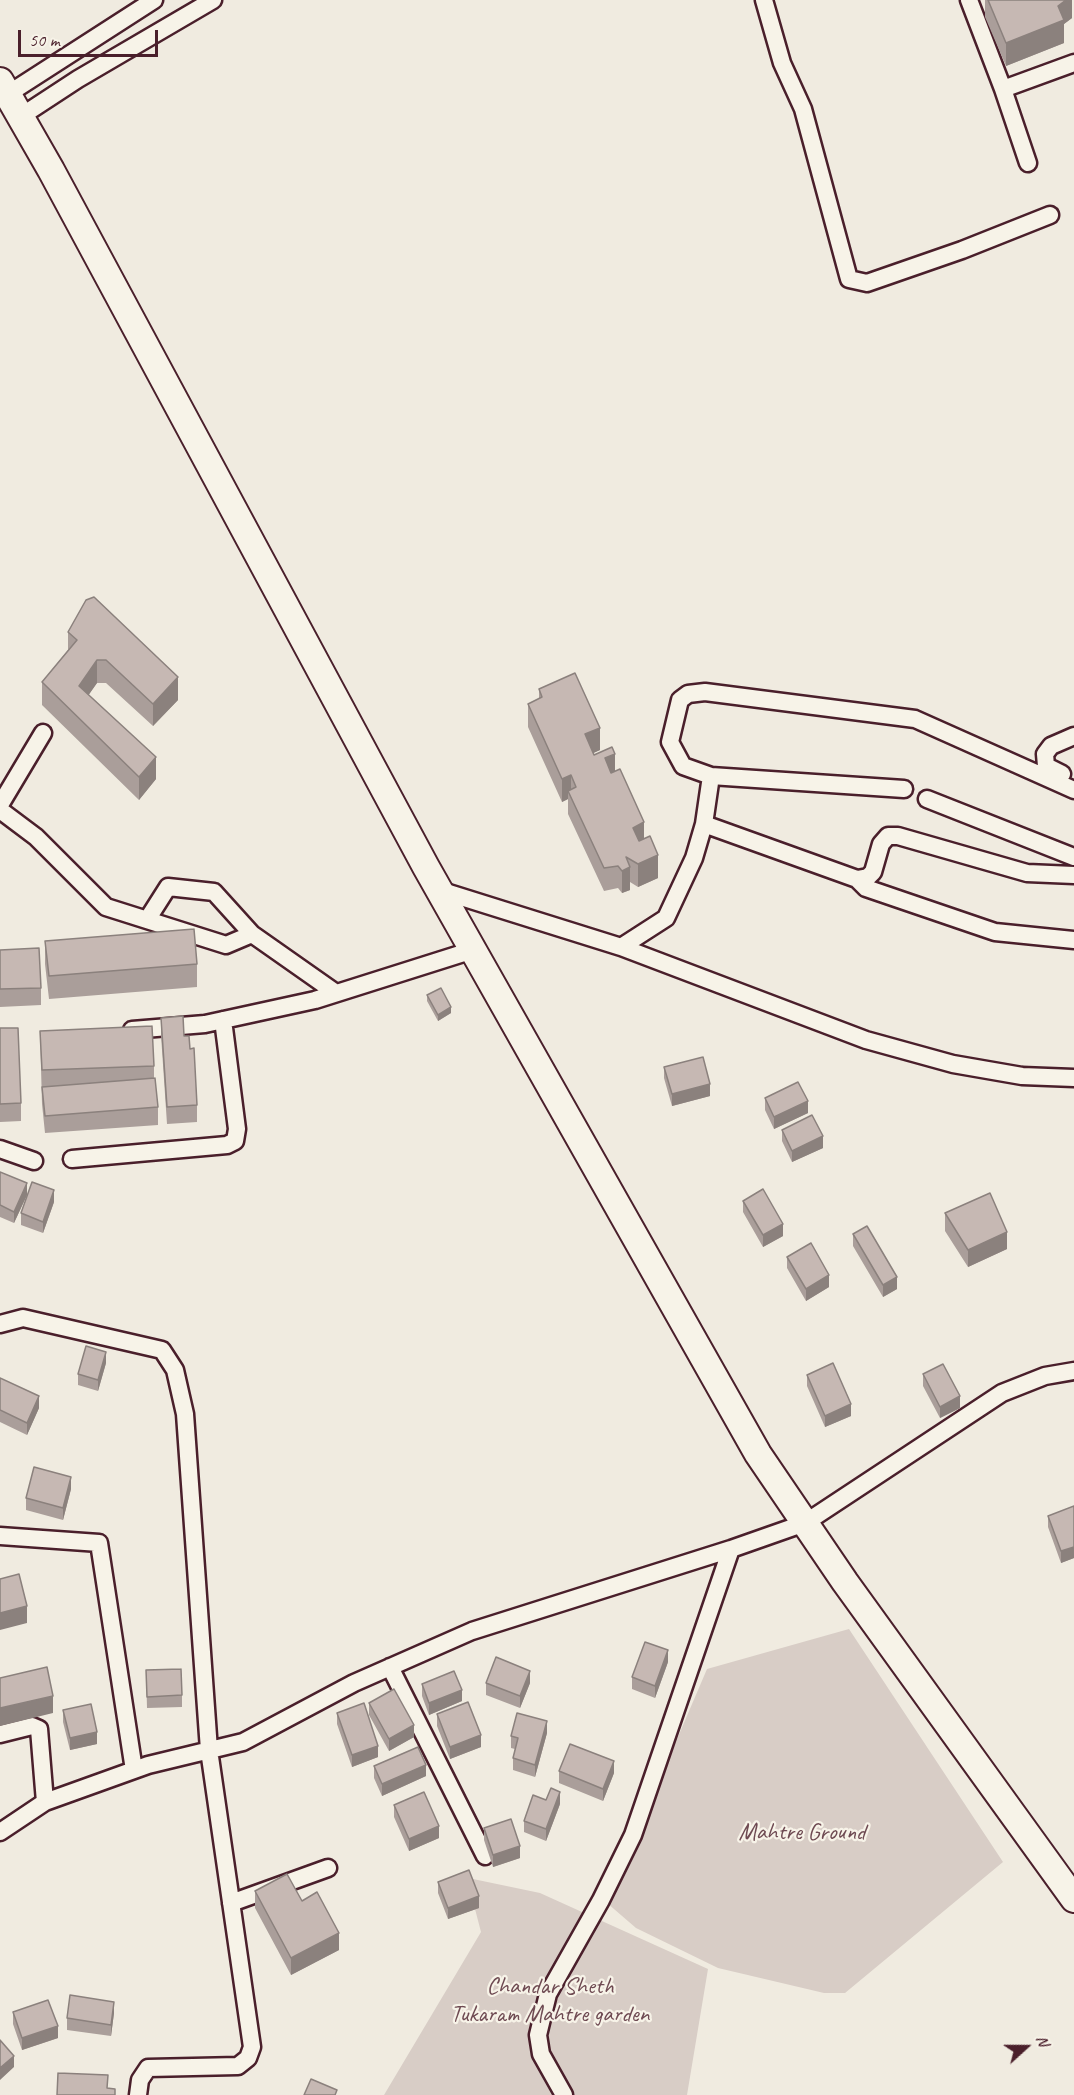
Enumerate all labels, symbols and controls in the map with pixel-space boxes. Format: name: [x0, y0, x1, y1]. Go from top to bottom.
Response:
scale bar: [21, 18, 160, 56]
text: 50 m: [29, 29, 60, 51]
park label: Mahtre Ground: [738, 1819, 866, 1847]
park label: Chandar Sheth Tukaram Mahtre garden: [451, 1973, 649, 2029]
north arrow: [996, 2017, 1056, 2077]
text: N: [1032, 2032, 1054, 2049]

